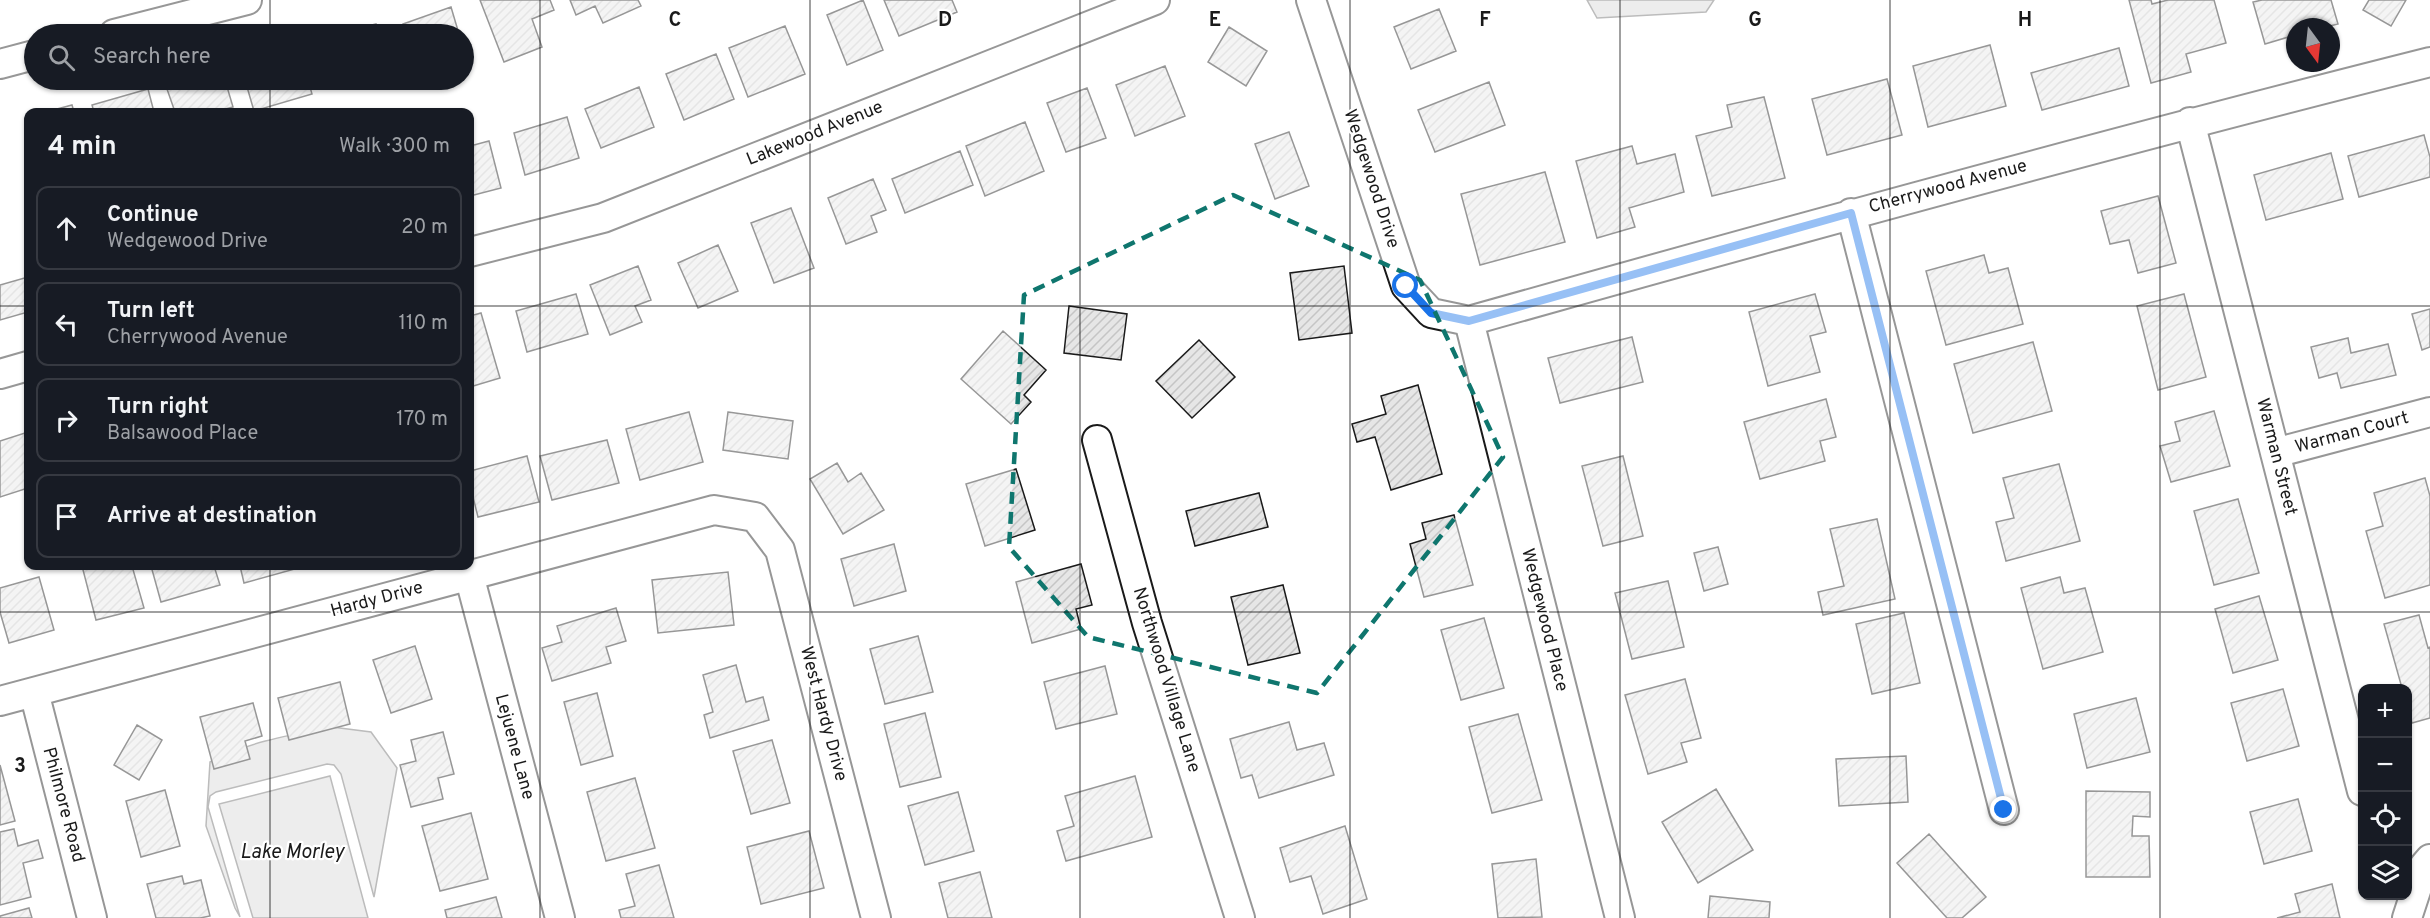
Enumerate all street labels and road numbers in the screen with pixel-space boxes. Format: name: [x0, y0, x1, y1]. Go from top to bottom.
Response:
street label: Lakewood Avenue: [743, 96, 887, 172]
street label: Wedgewood Drive: [1338, 107, 1404, 251]
street label: Cherrywood Avenue: [1866, 155, 2030, 219]
street label: Warman Street: [2250, 396, 2302, 518]
street label: Warman Court: [2293, 407, 2411, 459]
street label: Wedgewood Place: [1515, 546, 1573, 694]
street label: Hardy Drive: [328, 577, 426, 623]
street label: Northwood Village Lane: [1127, 585, 1205, 775]
street label: West Hardy Drive: [794, 644, 852, 784]
street label: Lejuene Lane: [489, 692, 539, 802]
street label: Philmore Road: [37, 745, 89, 865]

